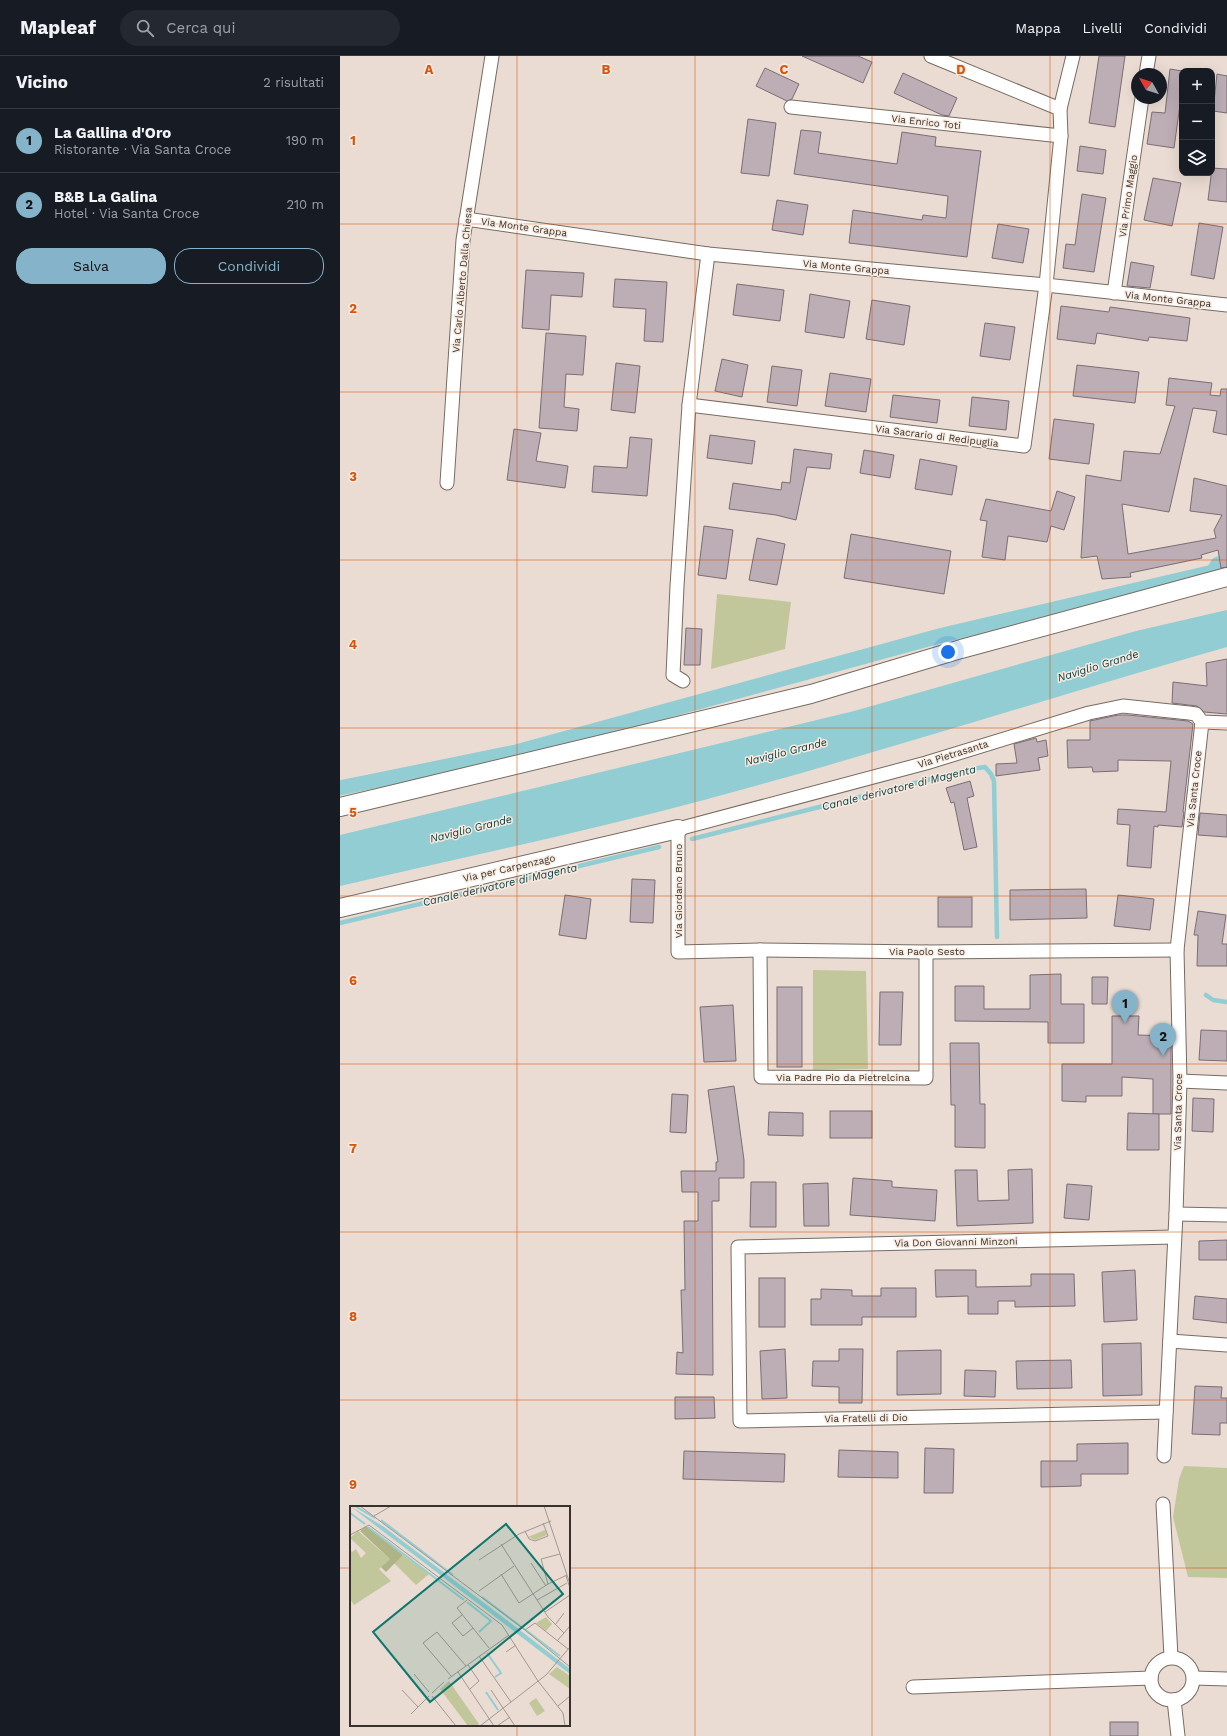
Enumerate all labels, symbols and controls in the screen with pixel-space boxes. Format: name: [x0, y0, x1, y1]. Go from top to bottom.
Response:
search box: [120, 10, 400, 46]
text: Mapleaf: [20, 16, 96, 39]
icon: search: [134, 17, 156, 39]
text: Cerca qui: [166, 19, 235, 37]
text: Mappa: [1015, 20, 1061, 36]
text: Livelli: [1083, 20, 1122, 36]
text: Condividi: [1144, 20, 1207, 36]
text: A: [425, 62, 434, 77]
text: B: [602, 62, 611, 77]
text: C: [780, 62, 789, 77]
text: D: [956, 62, 966, 77]
north arrow: [1131, 68, 1167, 104]
map controls: [1179, 68, 1215, 176]
button: +: [1179, 68, 1215, 104]
text: Vicino: [16, 72, 68, 92]
text: 2 risultati: [263, 75, 324, 90]
button: −: [1179, 104, 1215, 140]
street label: Via Enrico Toti: [891, 113, 961, 131]
text: La Gallina d'Oro: [54, 124, 171, 142]
text: 1: [26, 133, 32, 148]
text: 190 m: [286, 133, 324, 148]
text: 1: [350, 133, 356, 148]
button: layers: [1179, 140, 1215, 176]
text: Ristorante · Via Santa Croce: [54, 142, 231, 157]
street label: Via Primo Maggio: [1117, 154, 1139, 238]
text: B&B La Galina: [54, 188, 157, 206]
text: 2: [25, 197, 33, 212]
text: 210 m: [286, 197, 324, 212]
text: Hotel · Via Santa Croce: [54, 206, 199, 221]
street label: Via Carlo Alberto Dalla Chiesa: [450, 206, 474, 353]
street label: Via Monte Grappa: [480, 216, 568, 239]
button: Salva: [16, 248, 166, 284]
button: Condividi: [174, 248, 324, 284]
street label: Via Monte Grappa: [802, 258, 890, 276]
street label: Via Monte Grappa: [1124, 289, 1212, 309]
text: 2: [349, 301, 357, 316]
street label: Via Sacrario di Redipuglia: [875, 423, 1000, 449]
text: 3: [349, 469, 357, 484]
text: 4: [349, 637, 358, 652]
your location: [938, 642, 958, 662]
water label: Naviglio Grande: [1056, 647, 1140, 685]
water label: Naviglio Grande: [744, 736, 828, 768]
street label: Via Pietrasanta: [916, 738, 990, 770]
street label: Via Santa Croce: [1184, 750, 1204, 828]
water label: Canale derivatore di Magenta: [821, 762, 978, 813]
text: 5: [349, 805, 357, 820]
water label: Naviglio Grande: [429, 813, 513, 845]
street label: Via Giordano Bruno: [673, 844, 684, 938]
street label: Via per Carpenzago: [462, 852, 556, 884]
water label: Canale derivatore di Magenta: [421, 861, 579, 909]
street label: Via Paolo Sesto: [889, 946, 965, 957]
text: 6: [349, 973, 357, 988]
pin: 1: [1112, 990, 1138, 1023]
pin: 2: [1150, 1023, 1176, 1056]
street label: Via Padre Pio da Pietrelcina: [776, 1072, 910, 1083]
street label: Via Santa Croce: [1172, 1073, 1184, 1151]
text: 7: [349, 1141, 357, 1156]
street label: Via Don Giovanni Minzoni: [894, 1235, 1018, 1249]
text: 8: [349, 1309, 357, 1324]
street label: Via Fratelli di Dio: [824, 1412, 908, 1424]
text: 9: [349, 1477, 357, 1492]
inset map: [350, 1506, 570, 1726]

